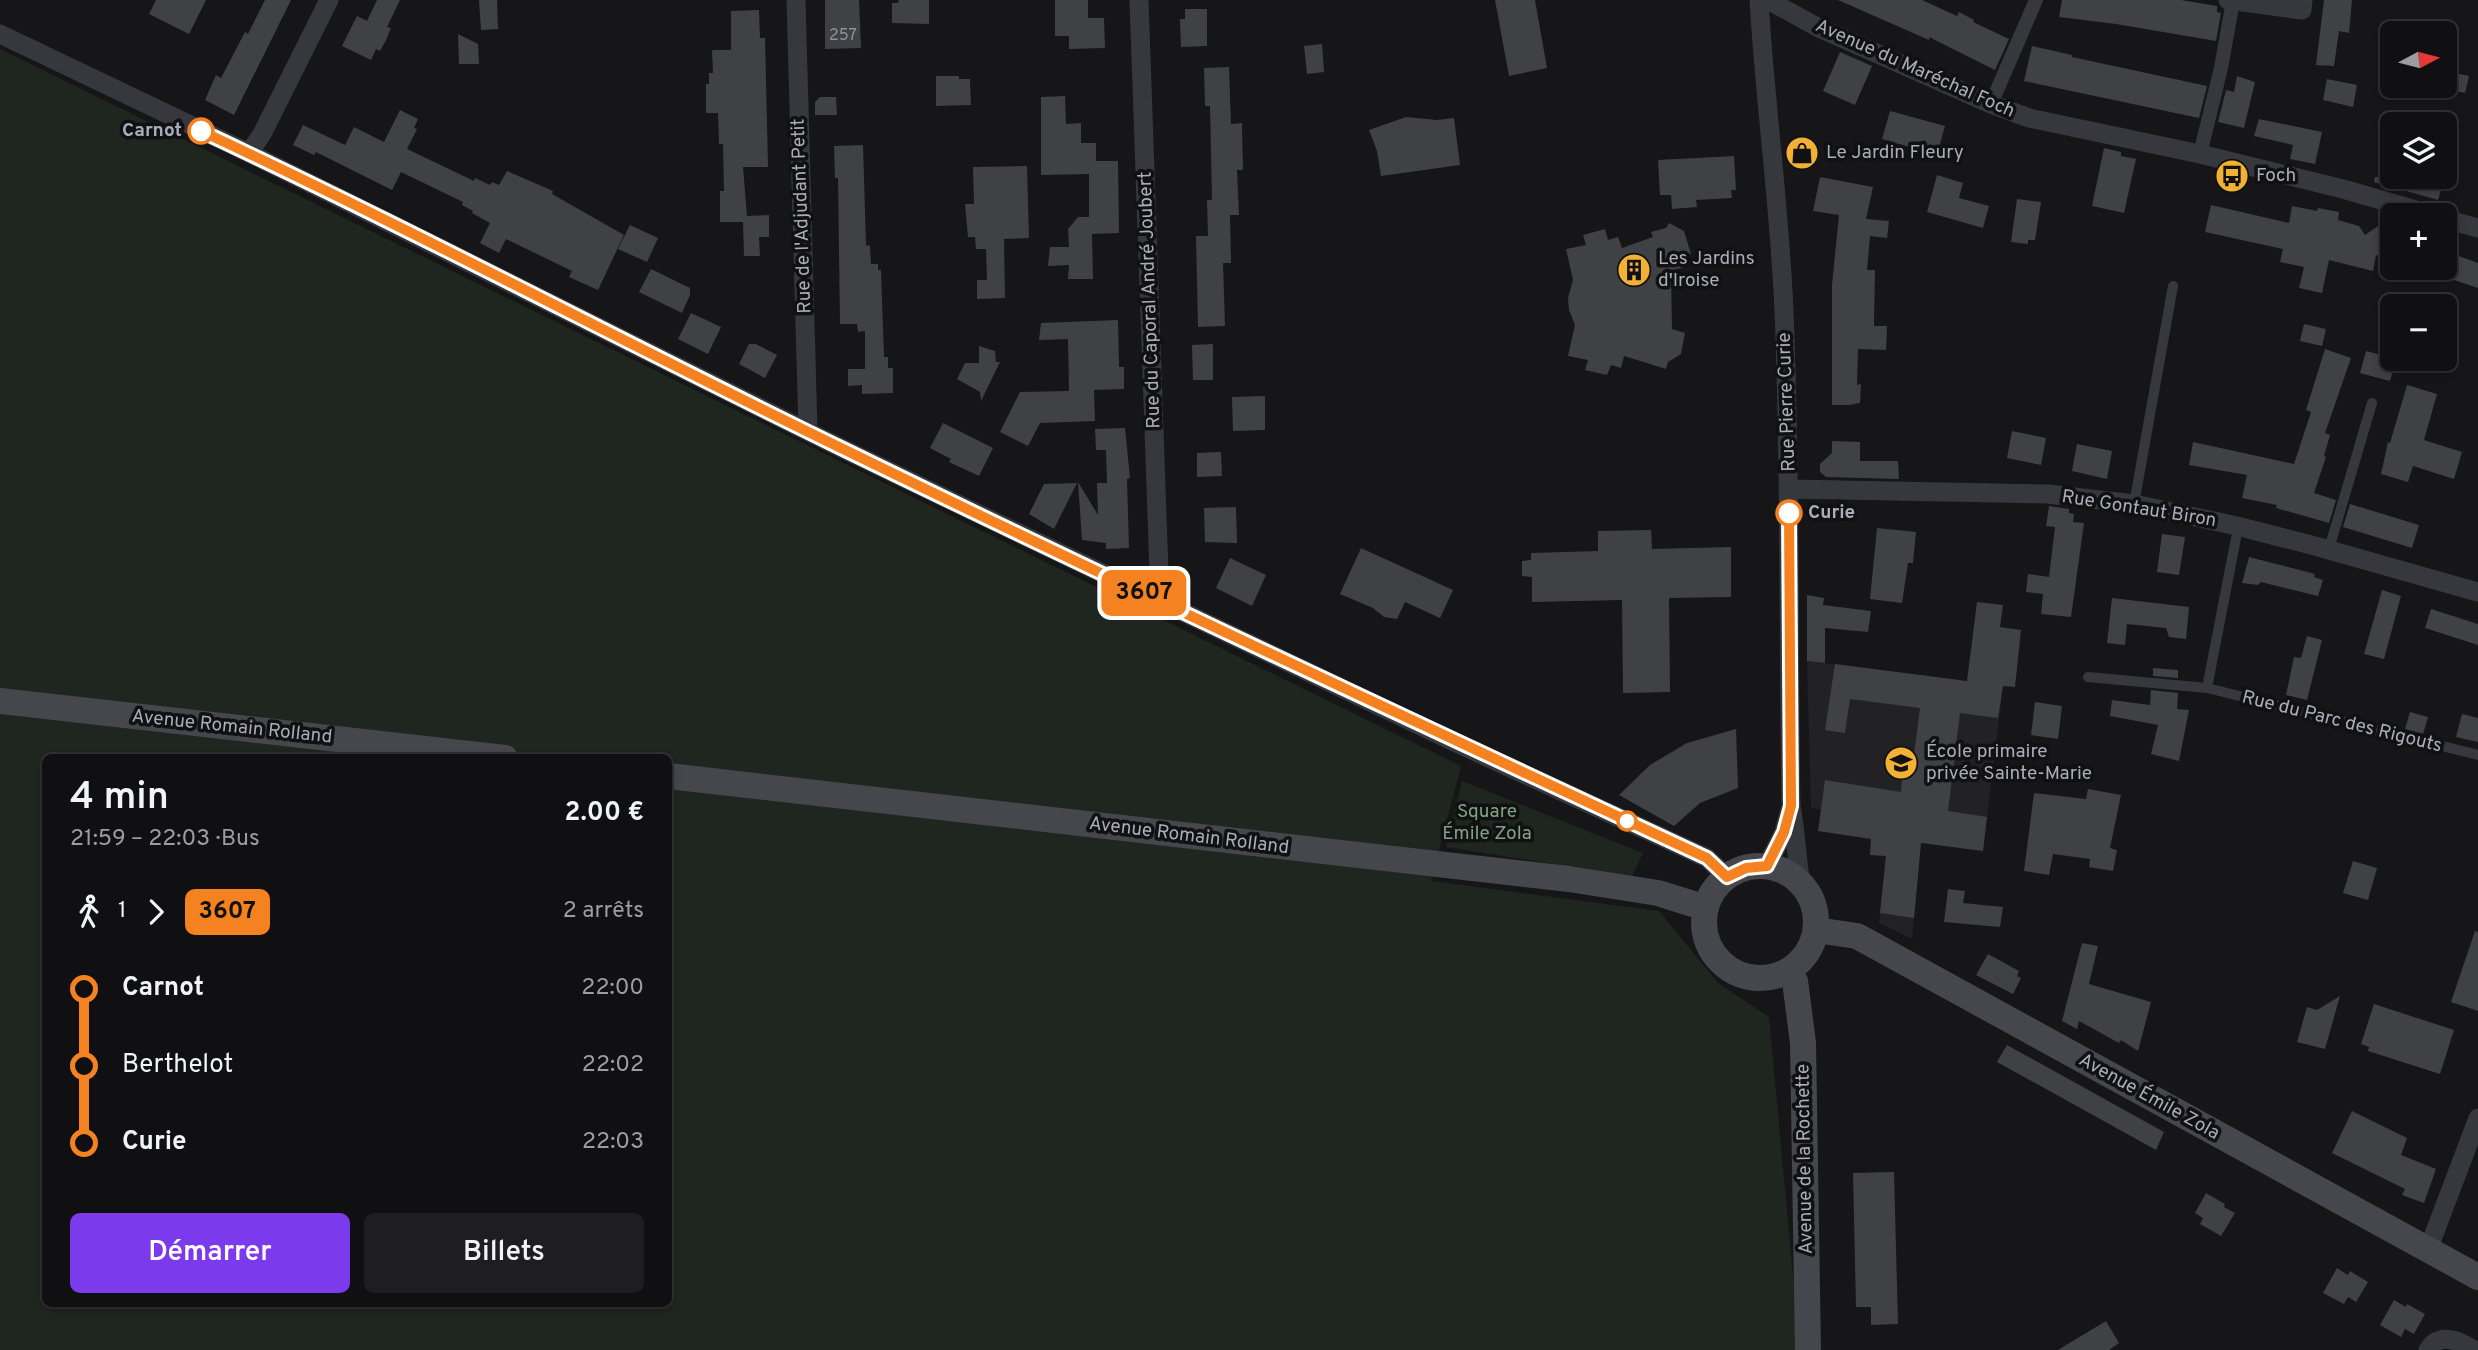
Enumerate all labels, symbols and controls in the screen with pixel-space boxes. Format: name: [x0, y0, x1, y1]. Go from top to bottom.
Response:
street label: Avenue du Maréchal Foch: [1811, 14, 2019, 124]
north arrow: [2380, 21, 2457, 98]
map controls: [2380, 21, 2457, 371]
house number: 257: [829, 26, 857, 46]
button: layers: [2380, 112, 2457, 189]
marker: Carnot: [188, 118, 214, 144]
street label: Rue de l'Adjudant Petit: [787, 118, 817, 314]
place label: Carnot: [122, 119, 182, 143]
shop icon: Le Jardin Fleury: [1783, 134, 1821, 172]
place label: Le Jardin Fleury: [1826, 141, 1964, 165]
bus stop icon: Foch: [2213, 157, 2251, 195]
place label: Foch: [2256, 164, 2296, 188]
street label: Rue du Caporal André Joubert: [1134, 171, 1166, 429]
button: +: [2380, 203, 2457, 280]
place label: Les Jardins d'Iroise: [1658, 247, 1755, 293]
building icon: Les Jardins d'Iroise: [1615, 251, 1653, 289]
button: −: [2380, 294, 2457, 371]
street label: Rue Pierre Curie: [1773, 332, 1801, 472]
street label: Rue Gontaut Biron: [2060, 485, 2218, 533]
marker: Curie: [1776, 500, 1802, 526]
place label: Curie: [1808, 501, 1855, 525]
line badge: 3607: [1095, 570, 1193, 616]
text: 3607: [1115, 578, 1173, 608]
street label: Rue du Parc des Rigouts: [2239, 685, 2445, 759]
street label: Avenue Romain Rolland: [131, 705, 333, 749]
place label: École primaire privée Sainte-Marie: [1926, 739, 2092, 786]
school or university icon: École primaire privée Sainte-Marie: [1882, 744, 1920, 782]
text: 4 min: [70, 774, 169, 823]
text: 2.00 €: [564, 797, 644, 830]
park label: Square Émile Zola: [1442, 800, 1532, 846]
unlabelled marker: [1617, 811, 1637, 831]
street label: Avenue Romain Rolland: [1088, 812, 1290, 860]
text: 21:59 – 22:03 · Bus: [70, 825, 260, 854]
icon: walk: [70, 893, 108, 931]
icon: forward: [137, 893, 175, 931]
text: 1: [118, 897, 127, 926]
text: 3607: [199, 897, 256, 927]
text: 2 arrêts: [563, 897, 644, 926]
text: Carnot: [122, 972, 204, 1005]
text: 22:00: [581, 974, 644, 1003]
street label: Avenue Émile Zola: [2074, 1047, 2224, 1146]
text: Berthelot: [122, 1049, 233, 1082]
text: 22:02: [582, 1051, 644, 1080]
street label: Avenue de la Rochette: [1791, 1064, 1819, 1254]
text: Curie: [122, 1126, 187, 1159]
text: 22:03: [582, 1128, 644, 1157]
button: Démarrer: [70, 1213, 350, 1293]
button: Billets: [364, 1213, 644, 1293]

